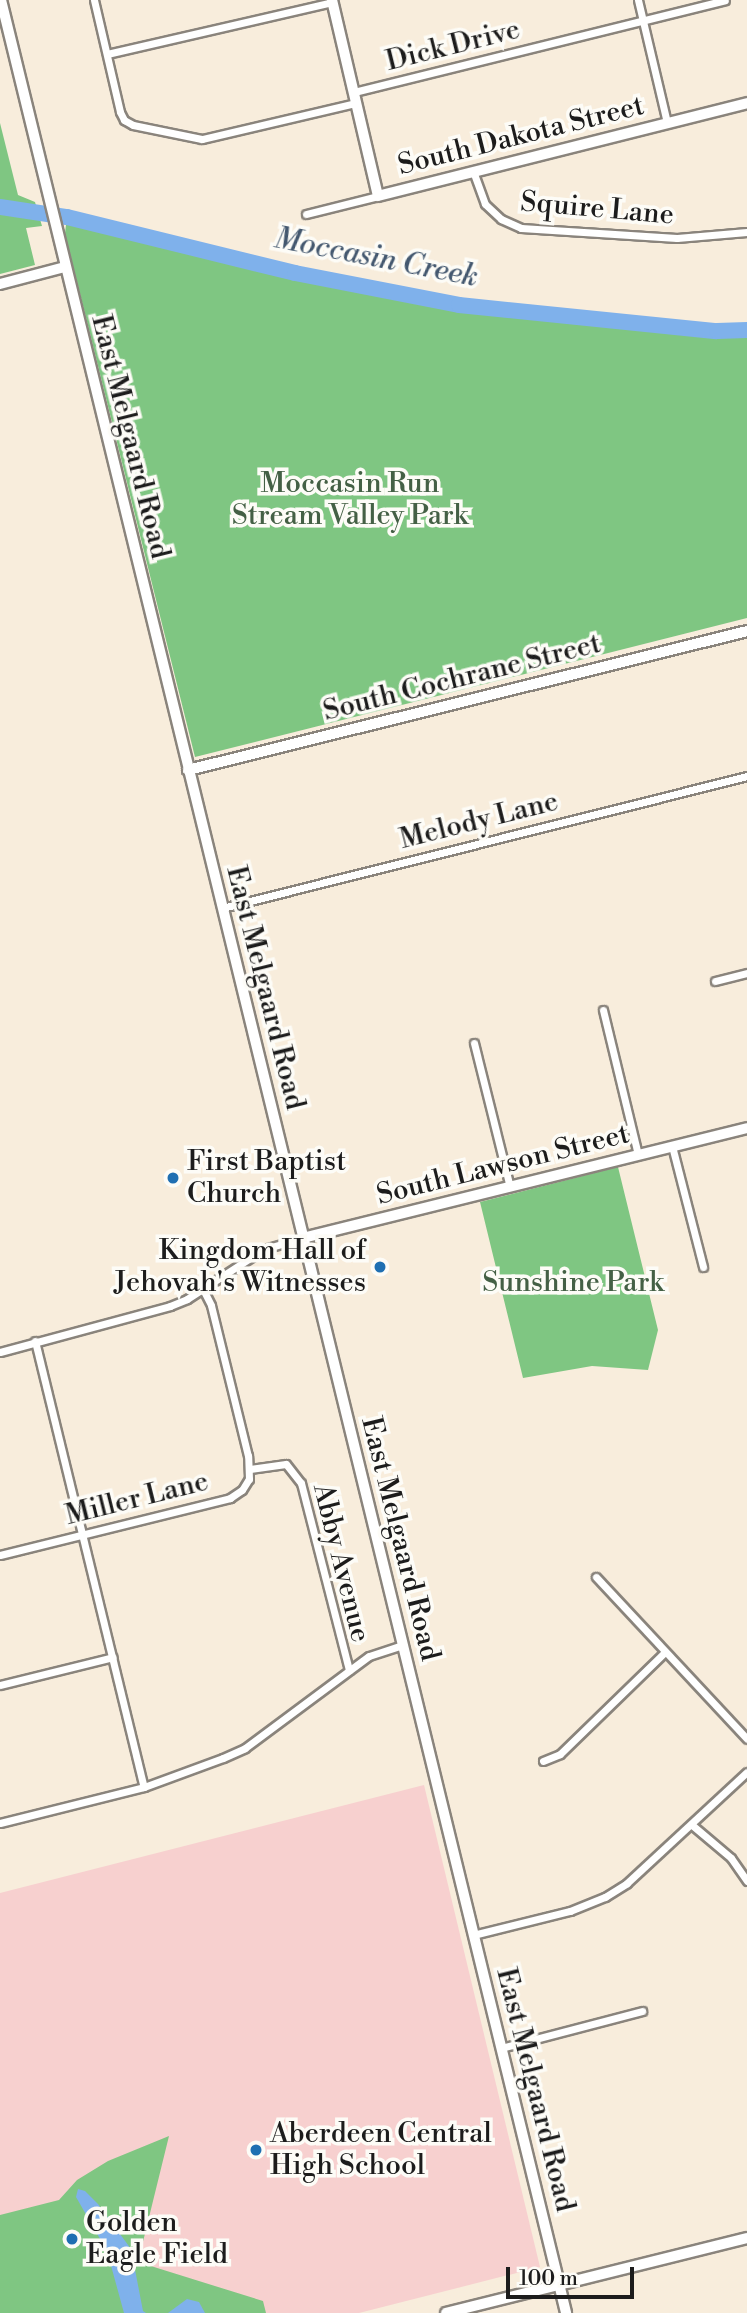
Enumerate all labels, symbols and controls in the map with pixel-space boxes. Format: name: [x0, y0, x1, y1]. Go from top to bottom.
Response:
street label: Dick Drive: [383, 13, 523, 79]
street label: South Dakota Street: [394, 89, 648, 183]
street label: Squire Lane: [519, 186, 675, 232]
water label: Moccasin Creek: [271, 221, 481, 295]
street label: East Melgaard Road: [83, 312, 177, 562]
park label: Moccasin Run Stream Valley Park: [232, 467, 468, 533]
street label: South Cochrane Street: [320, 627, 604, 729]
street label: Melody Lane: [396, 785, 562, 857]
street label: East Melgaard Road: [218, 863, 312, 1113]
street label: South Lawson Street: [373, 1117, 633, 1213]
place label: First Baptist Church: [187, 1145, 346, 1211]
marker: First Baptist Church: [165, 1170, 181, 1186]
place label: Kingdom Hall of Jehovah's Witnesses: [114, 1234, 366, 1300]
marker: Kingdom Hall of Jehovah's Witnesses: [372, 1259, 388, 1275]
park label: Sunshine Park: [482, 1266, 664, 1300]
street label: East Melgaard Road: [353, 1414, 447, 1664]
street label: Miller Lane: [62, 1465, 212, 1533]
street label: Abby Avenue: [305, 1480, 377, 1646]
street label: East Melgaard Road: [488, 1965, 582, 2215]
place label: Aberdeen Central High School: [270, 2117, 492, 2183]
marker: Aberdeen Central High School: [248, 2142, 264, 2158]
place label: Golden Eagle Field: [86, 2206, 228, 2272]
marker: Golden Eagle Field: [64, 2231, 80, 2247]
scale bar: [509, 2254, 637, 2298]
text: 100 m: [519, 2266, 578, 2292]

